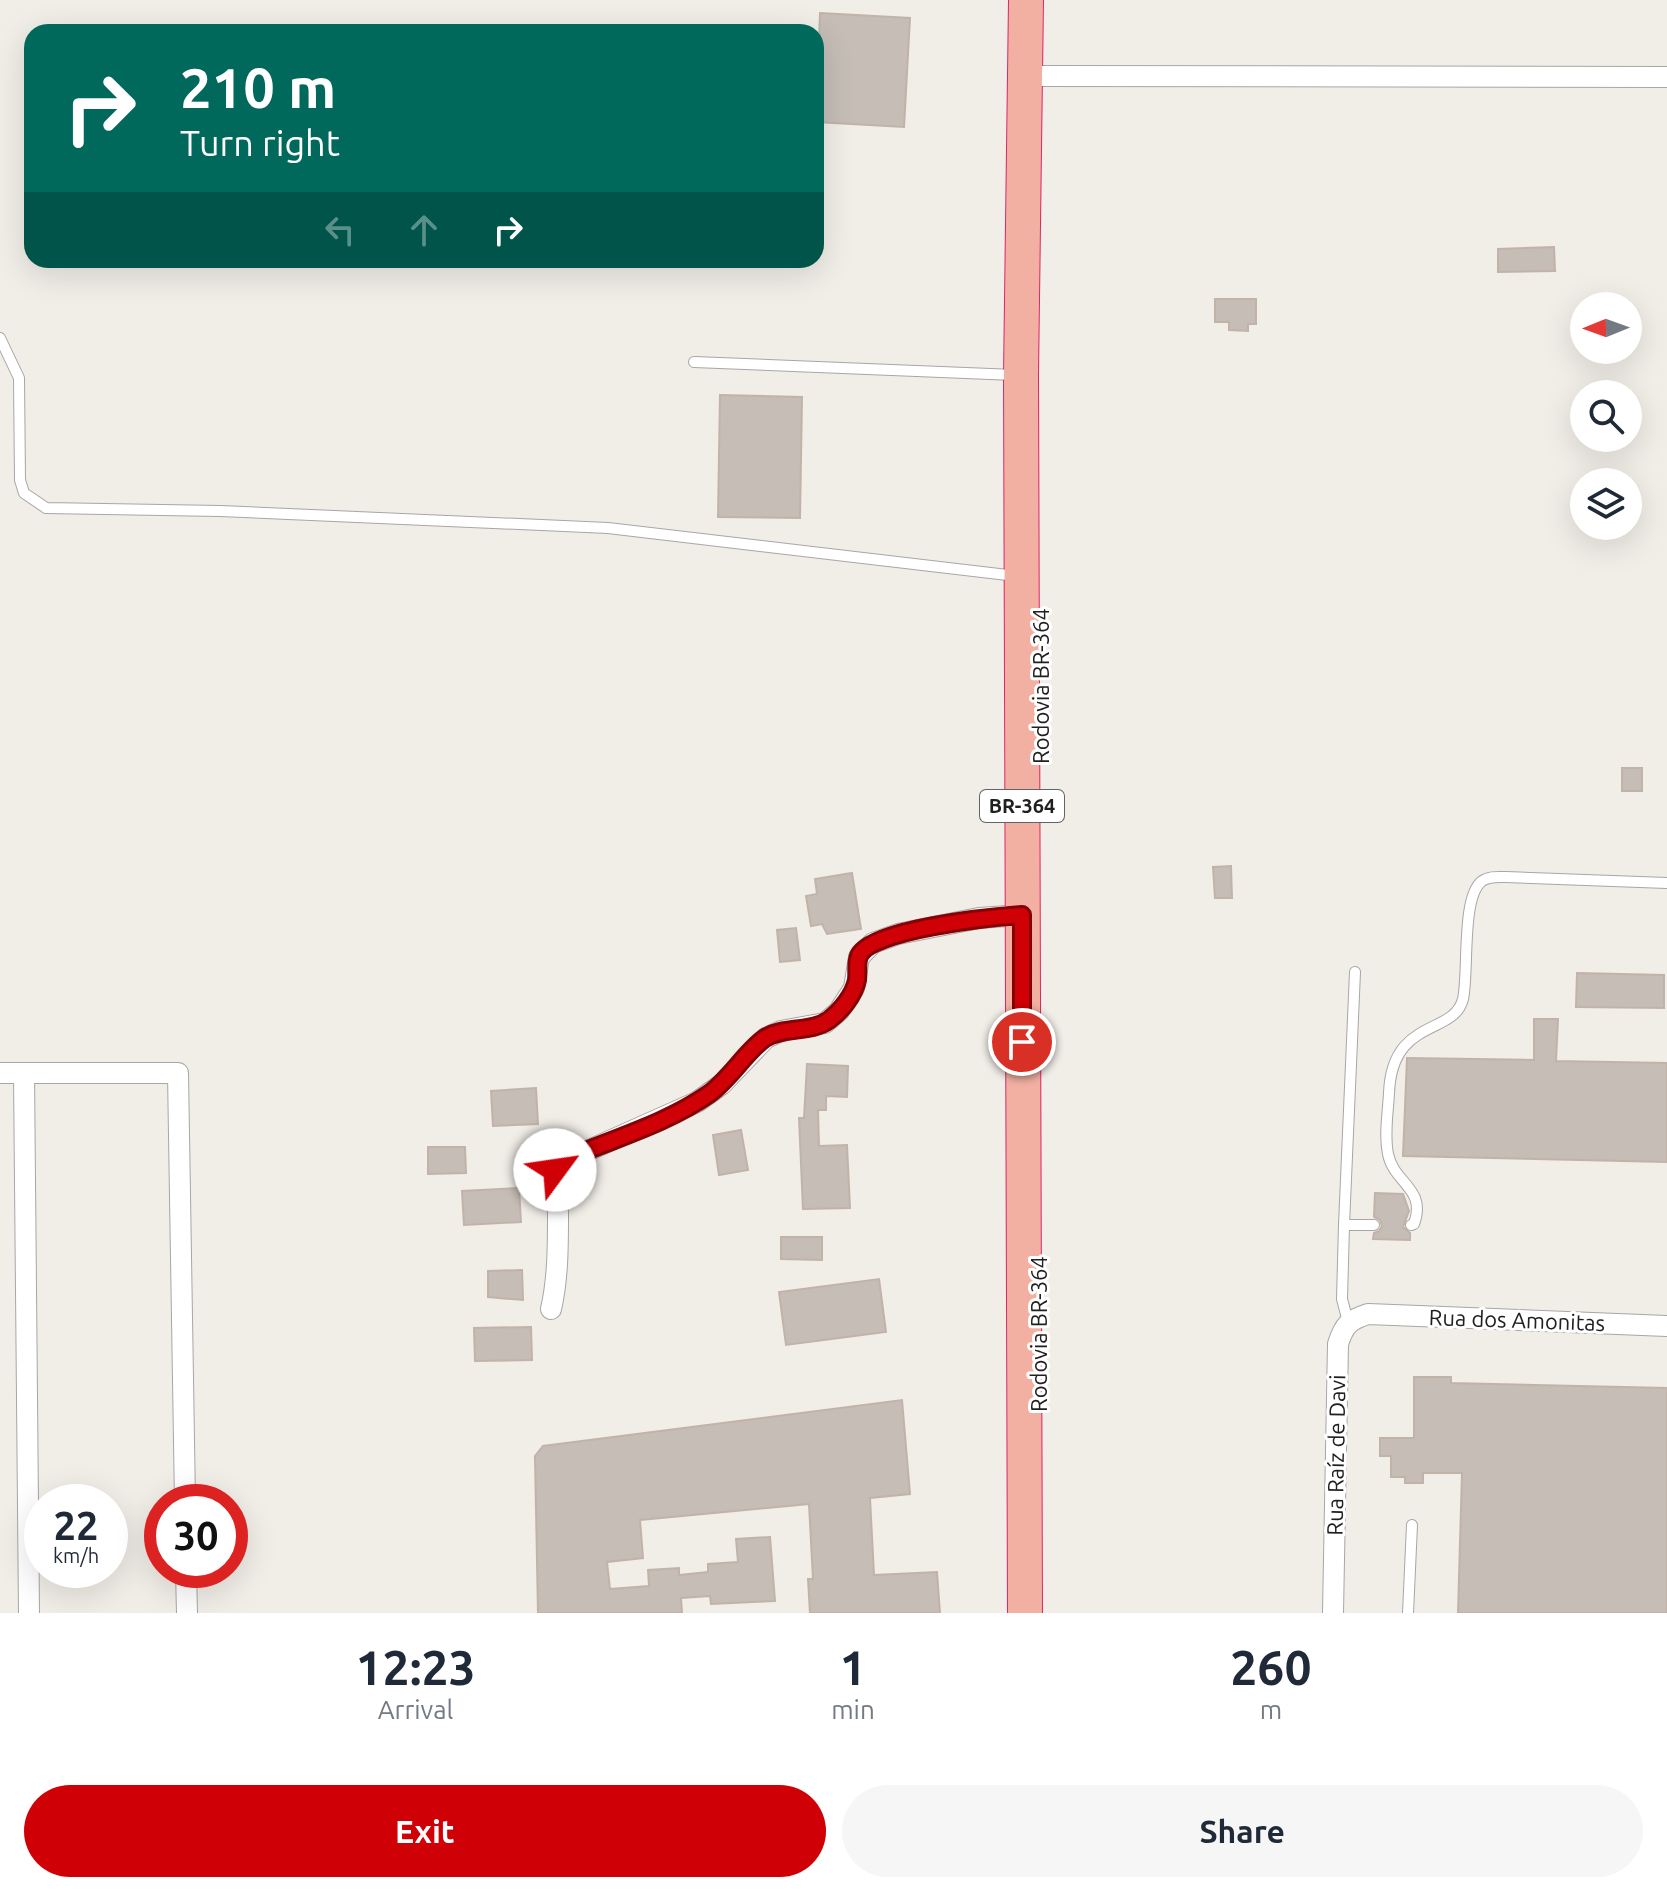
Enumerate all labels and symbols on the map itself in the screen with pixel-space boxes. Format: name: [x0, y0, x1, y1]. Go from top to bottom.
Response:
north arrow: [1570, 292, 1642, 364]
street label: Rodovia BR-364: [1028, 608, 1053, 764]
road number: BR-364: [980, 790, 1064, 822]
pin: [988, 1008, 1056, 1076]
position arrow: [513, 1128, 597, 1212]
street label: Rodovia BR-364: [1026, 1256, 1051, 1412]
street label: Rua dos Amonitas: [1428, 1304, 1606, 1335]
street label: Rua Raíz de Davi: [1322, 1374, 1349, 1536]
speed limit sign: 30: [144, 1484, 248, 1588]

